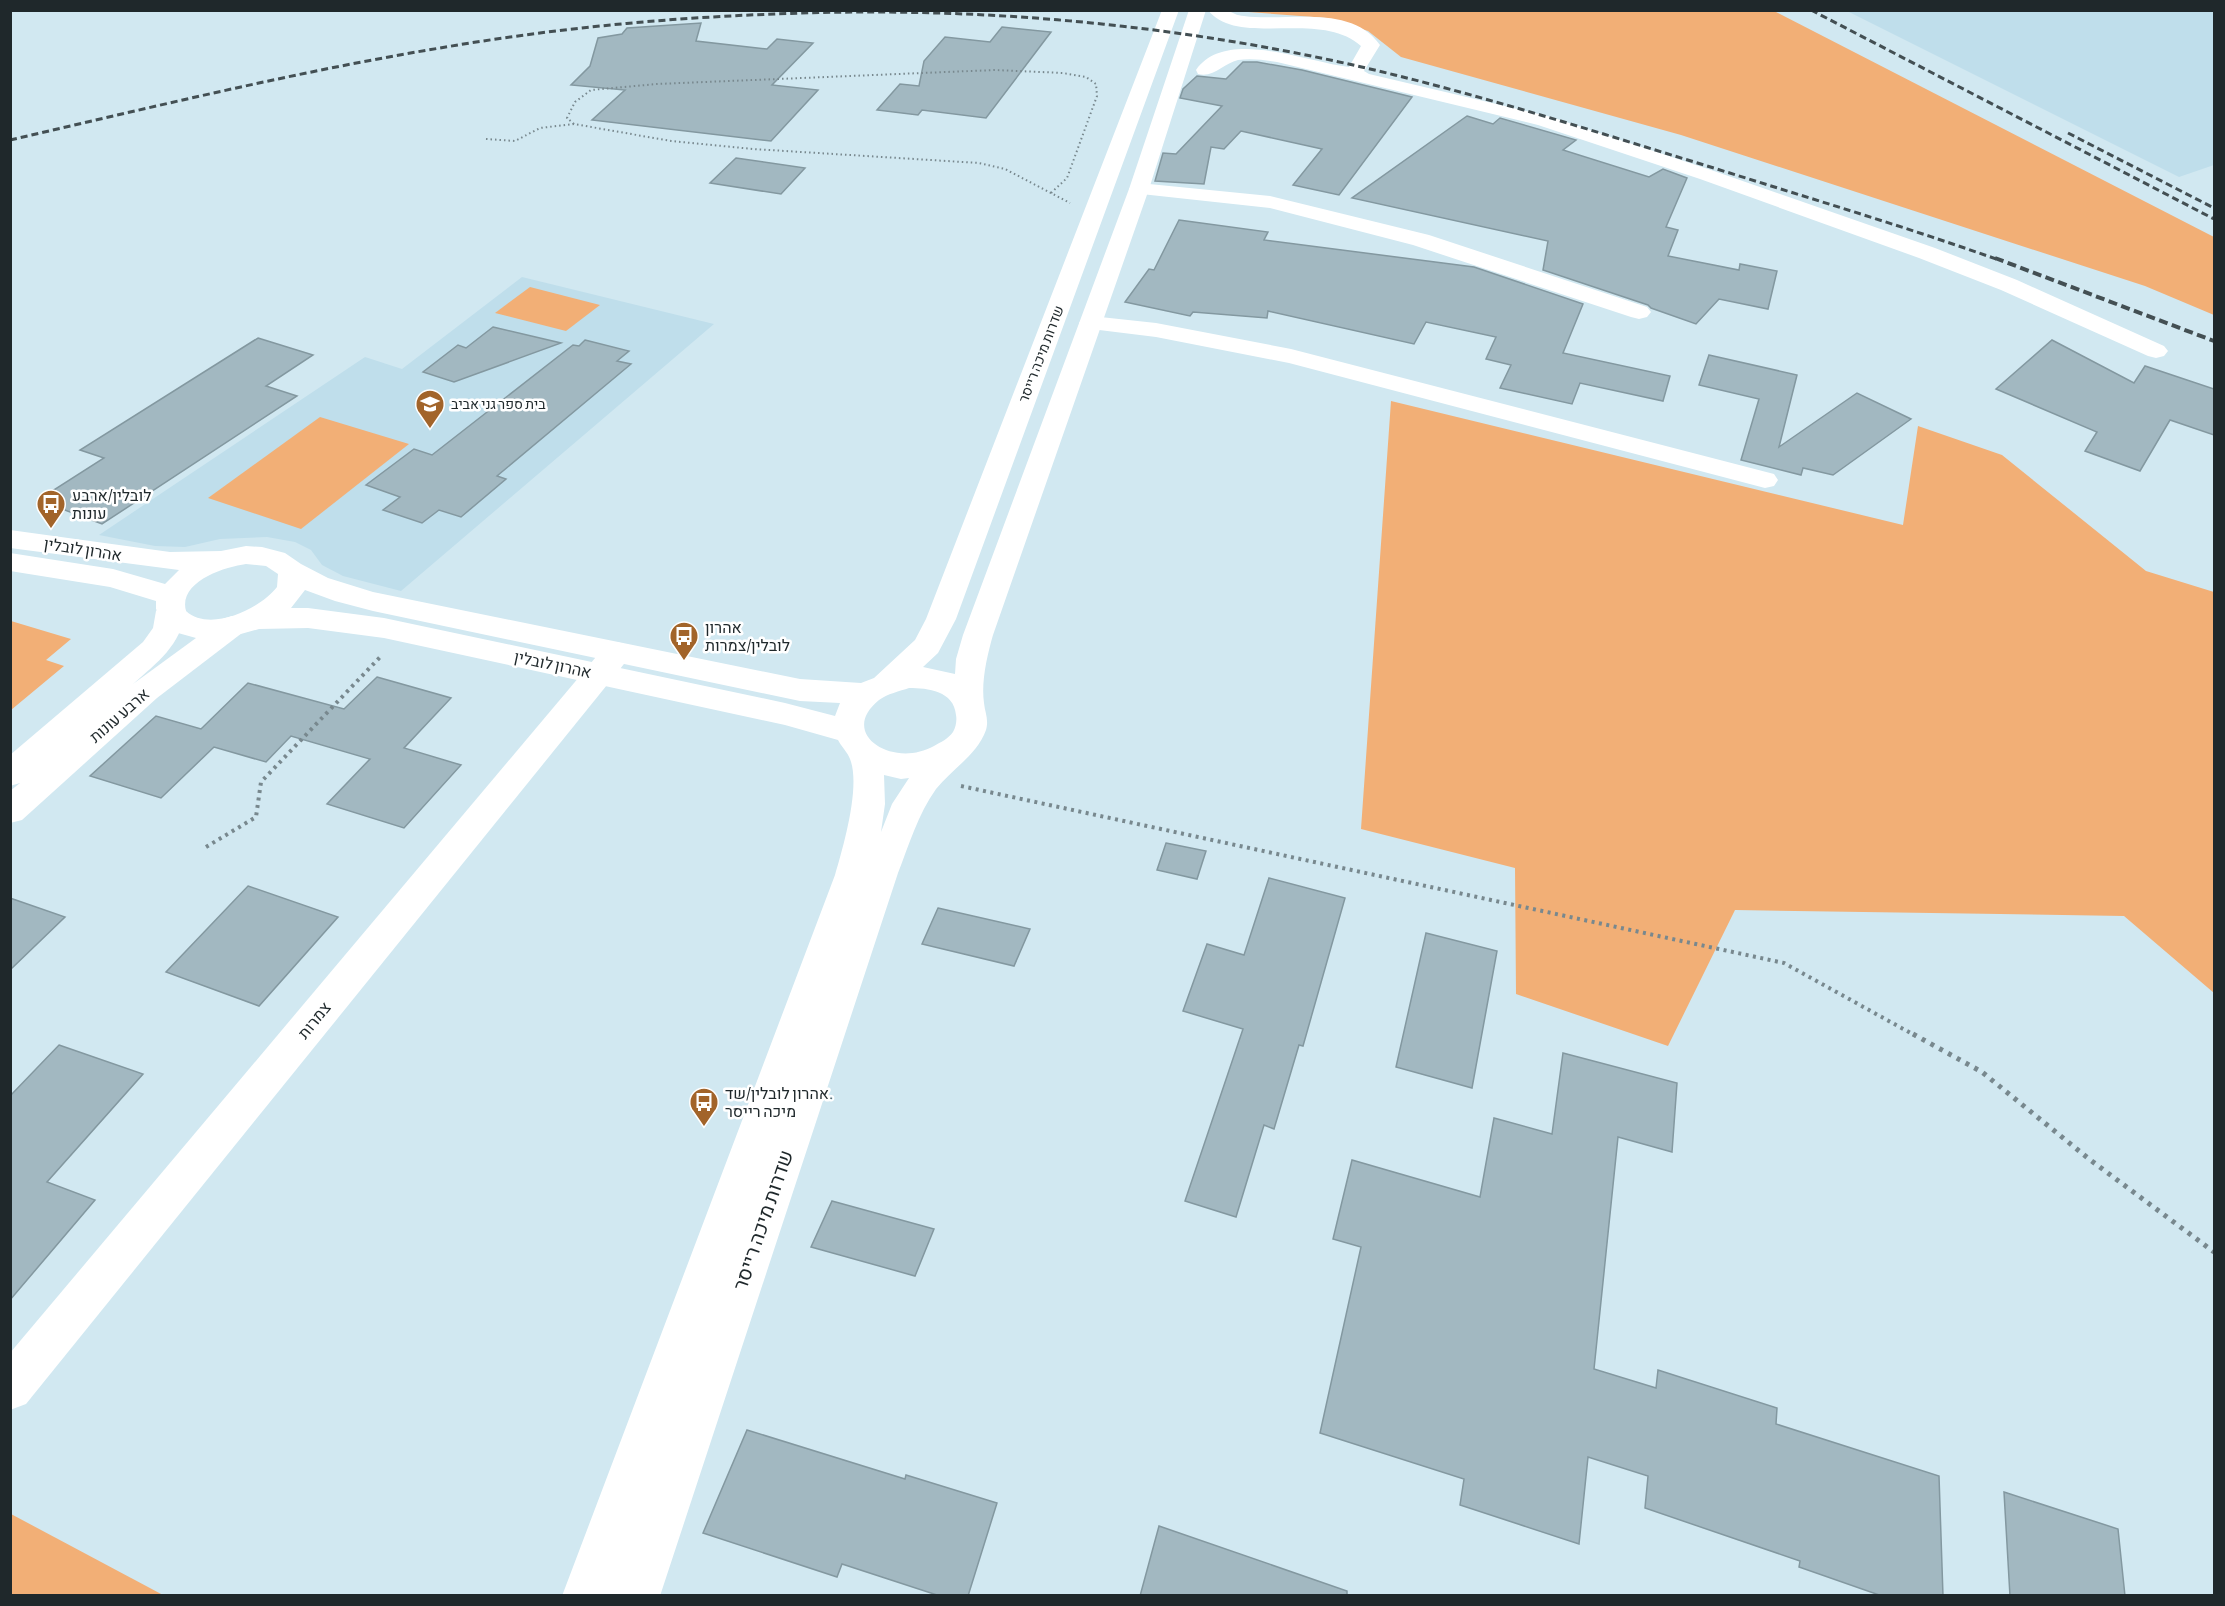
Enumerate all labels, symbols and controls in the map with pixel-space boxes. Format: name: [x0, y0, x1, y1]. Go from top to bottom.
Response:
street label: שדרות מיכה רייסר: [1017, 304, 1067, 405]
school or university icon: בית ספר גני אביב: [414, 388, 446, 430]
place label: בית ספר גני אביב: [451, 398, 546, 412]
bus stop icon: לובלין/ארבע עונות: [35, 488, 67, 530]
place label: לובלין/ארבע עונות: [72, 488, 151, 522]
street label: אהרון לובלין: [43, 536, 123, 564]
bus stop icon: אהרון לובלין/צמרות: [668, 620, 700, 662]
place label: אהרון לובלין/צמרות: [705, 620, 790, 654]
street label: אהרון לובלין: [513, 649, 593, 681]
street label: ארבע עונות: [87, 686, 152, 746]
street label: צמרות: [296, 999, 334, 1042]
bus stop icon: אהרון לובלין/שד. מיכה רייסר: [688, 1086, 720, 1128]
place label: אהרון לובלין/שד. מיכה רייסר: [725, 1086, 833, 1120]
street label: שדרות מיכה רייסר: [731, 1148, 797, 1293]

